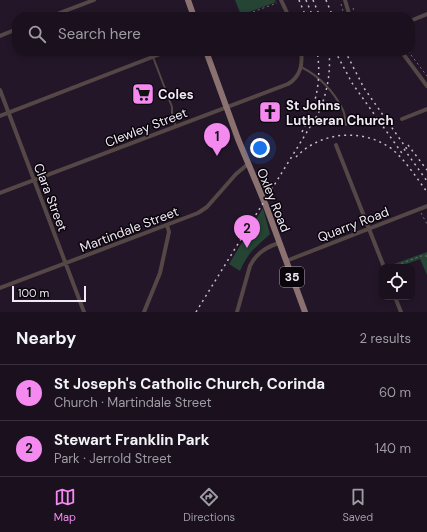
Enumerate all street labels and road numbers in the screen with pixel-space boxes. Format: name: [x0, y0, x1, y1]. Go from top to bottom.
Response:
street label: Clewley Street: [103, 104, 190, 151]
street label: Clara Street: [30, 161, 71, 234]
street label: Oxley Road: [253, 166, 294, 235]
street label: Martindale Street: [77, 203, 181, 256]
street label: Quarry Road: [315, 203, 391, 246]
road number: 35: [280, 267, 304, 287]

